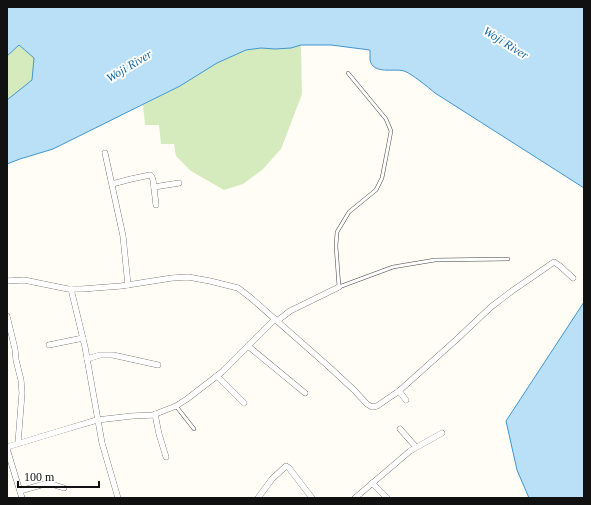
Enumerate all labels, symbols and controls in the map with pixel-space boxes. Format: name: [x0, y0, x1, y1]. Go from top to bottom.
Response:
water label: Woji River: [481, 24, 531, 63]
water label: Woji River: [104, 47, 155, 85]
scale bar: [18, 463, 99, 489]
text: 100 m: [24, 470, 55, 484]

